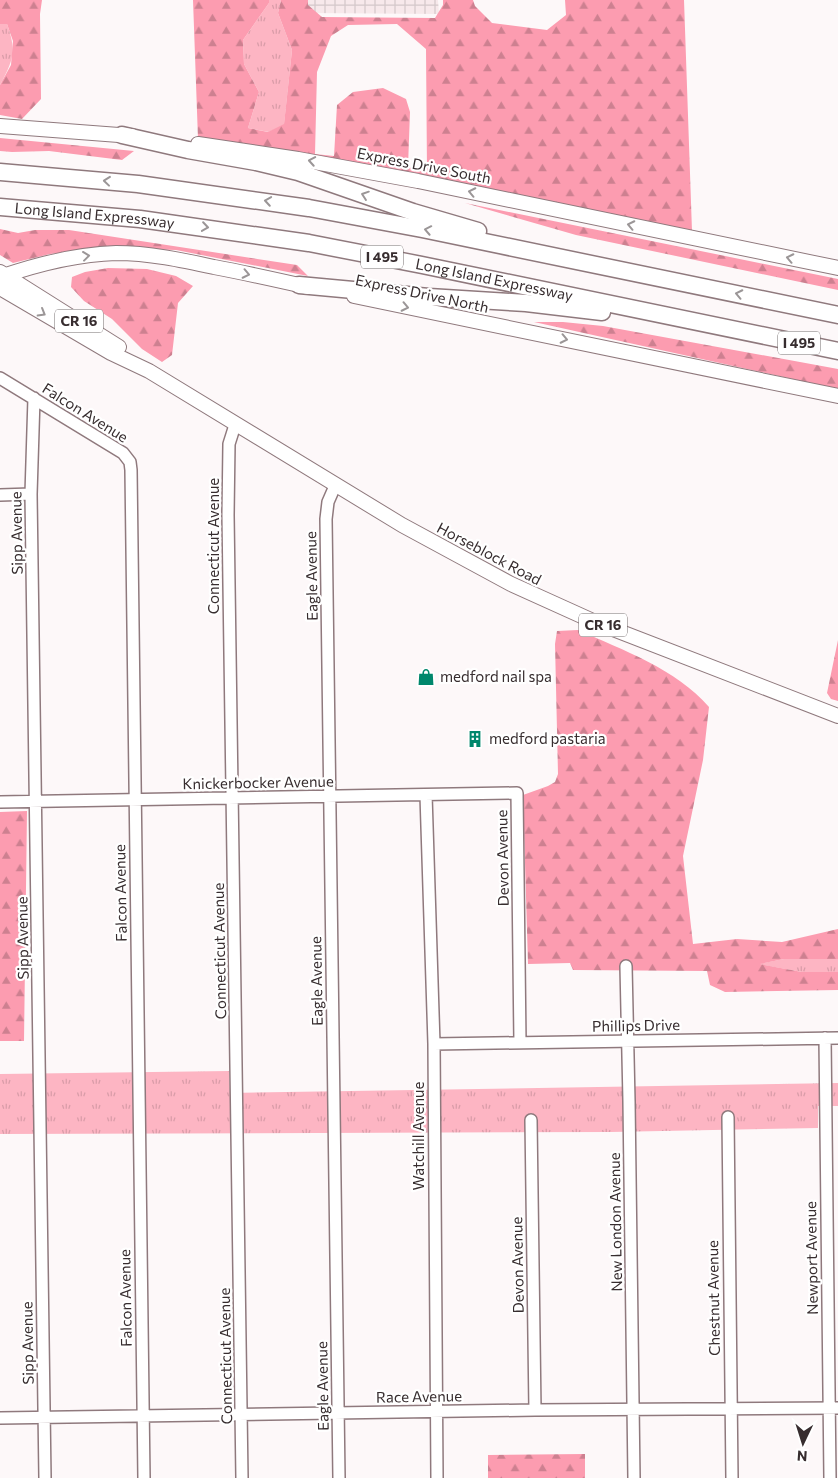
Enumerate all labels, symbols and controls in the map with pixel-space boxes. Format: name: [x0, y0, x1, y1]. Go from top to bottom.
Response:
street label: Express Drive South: [356, 143, 493, 187]
one-way arrow: [308, 157, 317, 167]
one-way arrow: [103, 176, 111, 187]
one-way arrow: [468, 187, 477, 197]
one-way arrow: [361, 191, 370, 201]
one-way arrow: [264, 196, 272, 207]
street label: Long Island Expressway: [14, 198, 176, 232]
one-way arrow: [627, 220, 636, 230]
one-way arrow: [201, 222, 210, 232]
one-way arrow: [424, 225, 432, 236]
road number: I 495: [361, 246, 403, 268]
one-way arrow: [82, 251, 90, 262]
one-way arrow: [786, 253, 795, 264]
street label: Long Island Expressway: [414, 254, 575, 304]
one-way arrow: [242, 268, 251, 278]
street label: Express Drive North: [354, 270, 491, 316]
one-way arrow: [734, 290, 743, 300]
one-way arrow: [401, 301, 410, 312]
one-way arrow: [37, 306, 46, 316]
road number: CR 16: [55, 310, 103, 332]
road number: I 495: [778, 332, 820, 354]
one-way arrow: [560, 334, 569, 344]
street label: Falcon Avenue: [39, 379, 132, 446]
street label: Connecticut Avenue: [204, 478, 222, 614]
street label: Sipp Avenue: [6, 491, 26, 575]
street label: Horseblock Road: [434, 518, 545, 588]
street label: Eagle Avenue: [301, 531, 321, 621]
road number: CR 16: [579, 614, 627, 636]
shop icon: medford nail spa: [416, 667, 436, 687]
place label: medford nail spa: [440, 667, 552, 685]
building icon: medford pastaria: [465, 729, 485, 749]
place label: medford pastaria: [489, 729, 606, 747]
street label: Knickerbocker Avenue: [182, 772, 334, 792]
street label: Devon Avenue: [492, 809, 512, 906]
street label: Falcon Avenue: [110, 844, 130, 942]
street label: Connecticut Avenue: [209, 882, 229, 1019]
street label: Sipp Avenue: [12, 896, 32, 980]
street label: Eagle Avenue: [306, 936, 326, 1026]
street label: Phillips Drive: [592, 1015, 680, 1035]
street label: Watchill Avenue: [409, 1082, 427, 1190]
street label: New London Avenue: [605, 1152, 625, 1292]
street label: Newport Avenue: [801, 1201, 821, 1315]
street label: Devon Avenue: [507, 1216, 527, 1313]
street label: Chestnut Avenue: [703, 1240, 723, 1356]
street label: Falcon Avenue: [115, 1249, 135, 1347]
street label: Connecticut Avenue: [215, 1287, 235, 1424]
street label: Sipp Avenue: [17, 1301, 37, 1385]
street label: Eagle Avenue: [312, 1341, 332, 1431]
street label: Race Avenue: [376, 1386, 462, 1406]
north arrow: [778, 1418, 828, 1468]
text: N: [796, 1448, 808, 1465]

